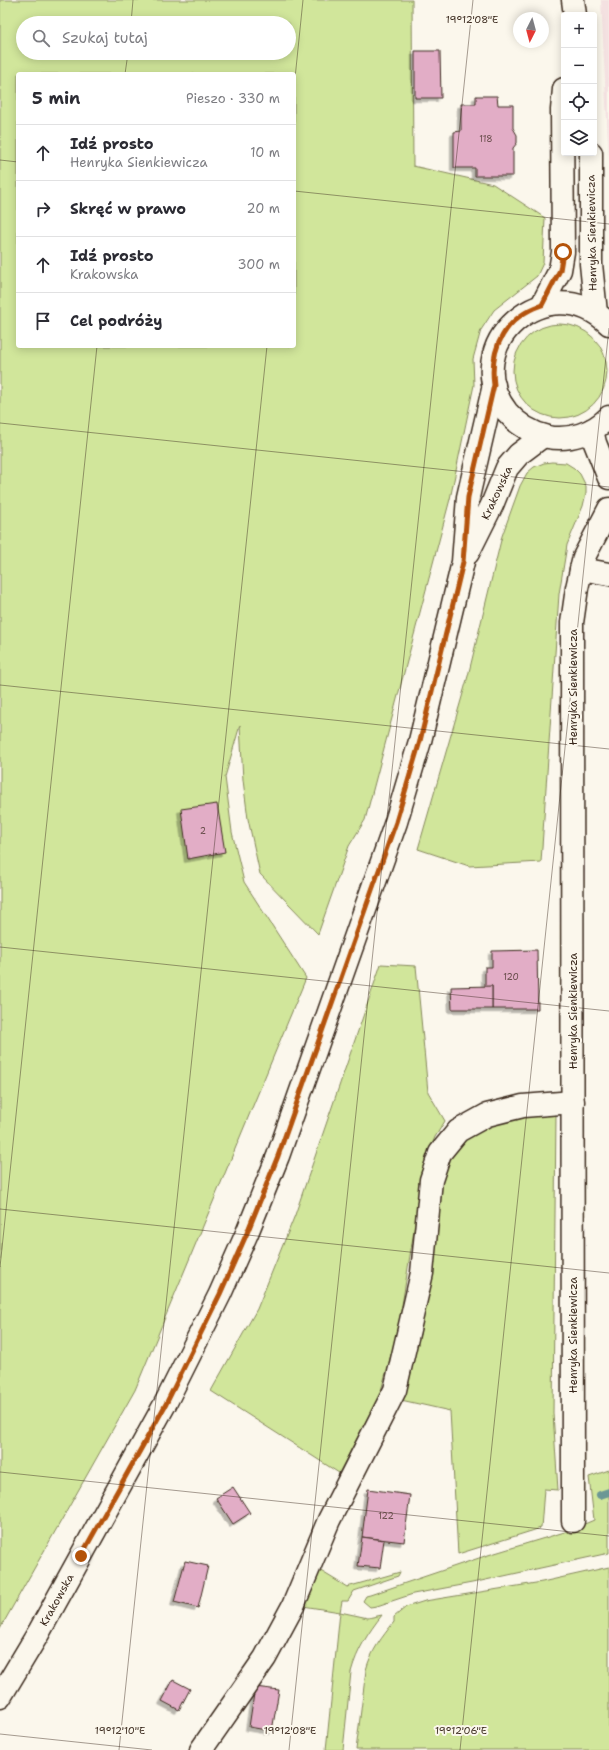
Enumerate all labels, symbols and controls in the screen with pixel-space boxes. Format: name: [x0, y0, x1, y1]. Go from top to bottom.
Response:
north arrow: [513, 12, 549, 48]
map controls: [561, 12, 597, 156]
button: +: [561, 12, 597, 48]
text: 19°12'08"E: [446, 13, 498, 26]
search box: [16, 16, 296, 60]
icon: search: [30, 27, 52, 49]
text: Szukaj tutaj: [62, 28, 148, 48]
button: −: [561, 48, 597, 84]
button: locate: [561, 84, 597, 120]
text: 5 min: [32, 87, 80, 109]
text: Pieszo · 330 m: [186, 90, 280, 107]
button: layers: [561, 120, 597, 156]
house number: 118: [479, 133, 493, 145]
text: Idź prosto: [70, 134, 154, 154]
icon: ahead: [32, 142, 54, 164]
text: 10 m: [250, 144, 280, 161]
text: Henryka Sienkiewicza: [70, 154, 208, 171]
street label: Henryka Sienkiewicza: [583, 175, 601, 291]
icon: right: [32, 198, 54, 220]
text: Skręć w prawo: [70, 199, 186, 219]
text: 20 m: [247, 200, 280, 217]
route start: [554, 243, 572, 261]
text: Idź prosto: [70, 246, 154, 266]
icon: ahead: [32, 254, 54, 276]
text: 300 m: [237, 256, 280, 273]
text: Krakowska: [70, 266, 138, 283]
icon: arrive: [32, 310, 54, 332]
text: Cel podróży: [70, 311, 162, 331]
street label: Krakowska: [478, 464, 516, 522]
street label: Henryka Sienkiewicza: [566, 629, 581, 745]
house number: 2: [200, 825, 206, 837]
street label: Henryka Sienkiewicza: [566, 953, 581, 1069]
house number: 120: [503, 971, 519, 983]
street label: Henryka Sienkiewicza: [566, 1277, 581, 1393]
house number: 122: [378, 1510, 394, 1522]
route end: [72, 1547, 90, 1565]
street label: Krakowska: [36, 1571, 78, 1629]
text: 19°12'10"E: [95, 1724, 145, 1737]
text: 19°12'08"E: [264, 1724, 316, 1737]
text: 19°12'06"E: [435, 1724, 487, 1737]

